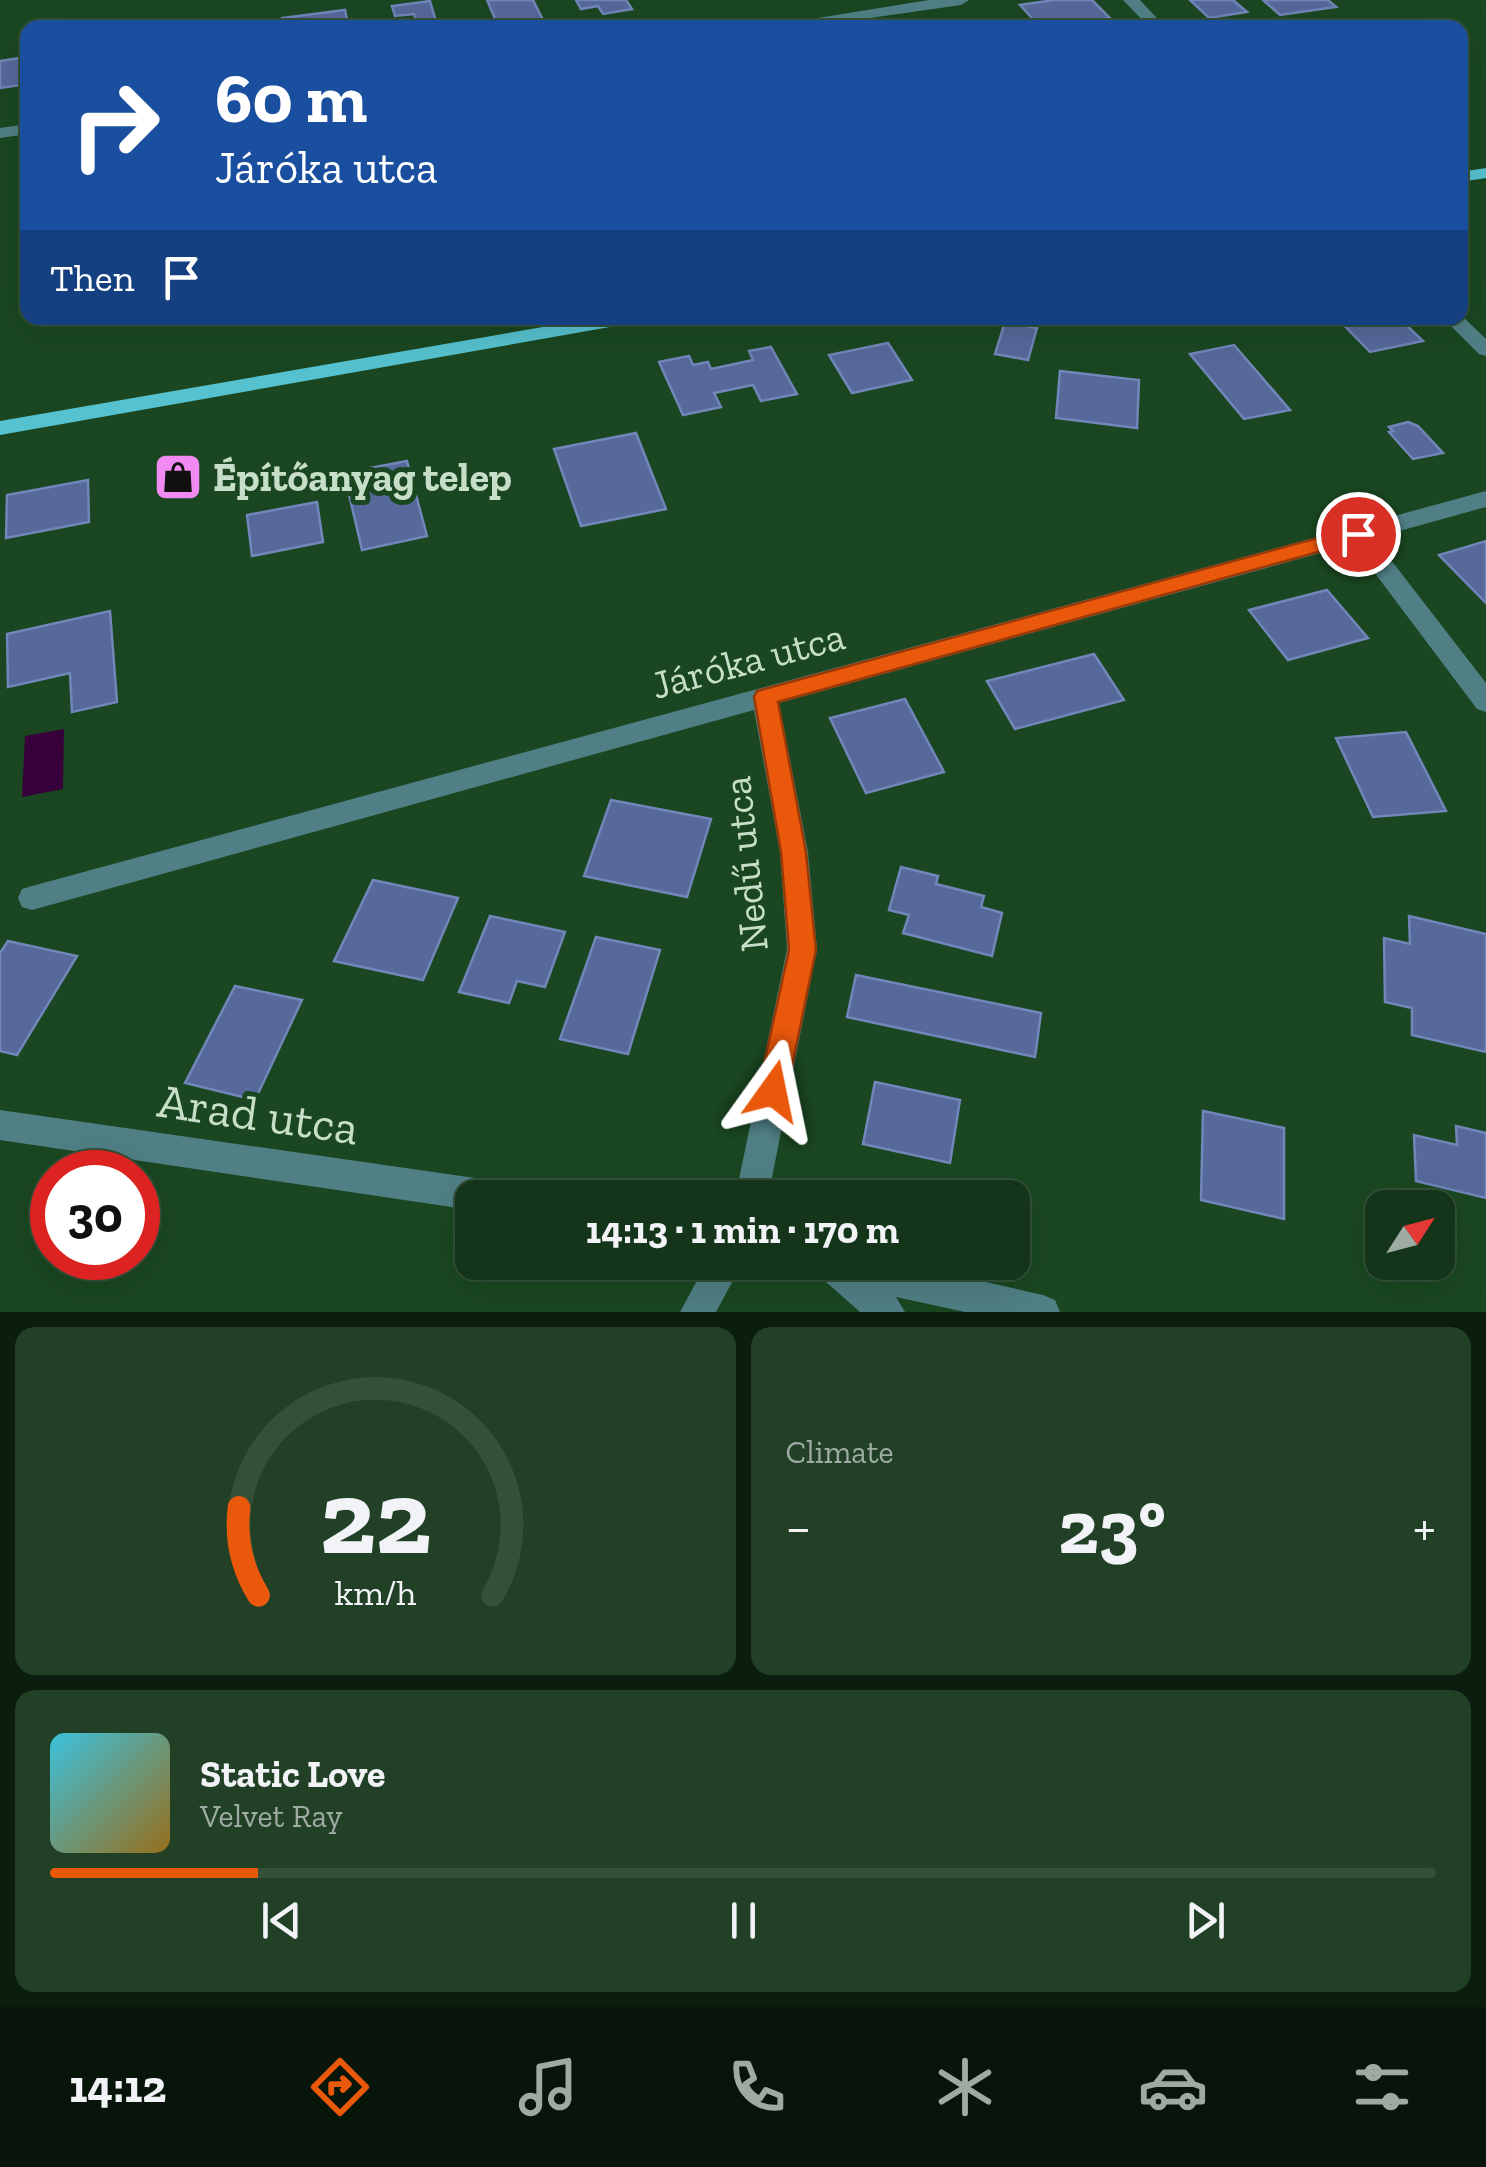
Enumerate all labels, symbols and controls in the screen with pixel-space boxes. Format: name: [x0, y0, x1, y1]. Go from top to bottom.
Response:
text: 60 m: [215, 56, 367, 140]
icon: right: [50, 60, 180, 190]
text: Járóka utca: [215, 141, 438, 195]
icon: arrive: [154, 250, 209, 305]
text: Then: [50, 255, 134, 301]
shop icon: Építőanyag telep: [152, 451, 204, 503]
place label: Építőanyag telep: [213, 453, 512, 501]
pin: [1316, 492, 1401, 577]
icon: arrive: [1331, 507, 1386, 562]
street label: Járóka utca: [646, 611, 850, 709]
street label: Nedű utca: [712, 774, 778, 954]
position arrow: [721, 1039, 825, 1143]
street label: Arad utca: [154, 1072, 362, 1156]
speed limit sign: 30: [30, 1150, 160, 1280]
north arrow: [1365, 1190, 1455, 1280]
map controls: [1365, 1190, 1455, 1280]
text: 14:13 · 1 min · 170 m: [586, 1207, 899, 1253]
text: Climate: [786, 1433, 894, 1471]
text: 22: [319, 1455, 431, 1580]
text: 23°: [1058, 1482, 1166, 1572]
text: −: [786, 1494, 811, 1560]
text: +: [1413, 1494, 1436, 1560]
text: km/h: [334, 1571, 416, 1614]
text: Static Love: [200, 1751, 385, 1797]
text: Velvet Ray: [200, 1797, 343, 1835]
icon: previous: [254, 1893, 309, 1948]
icon: pause: [716, 1893, 771, 1948]
icon: next: [1178, 1893, 1233, 1948]
icon: directions: [305, 2052, 375, 2122]
icon: music: [513, 2052, 583, 2122]
icon: phone: [722, 2052, 792, 2122]
icon: climate: [930, 2052, 1000, 2122]
icon: car: [1138, 2052, 1208, 2122]
icon: filters: [1347, 2052, 1417, 2122]
text: 14:12: [69, 2060, 167, 2114]

